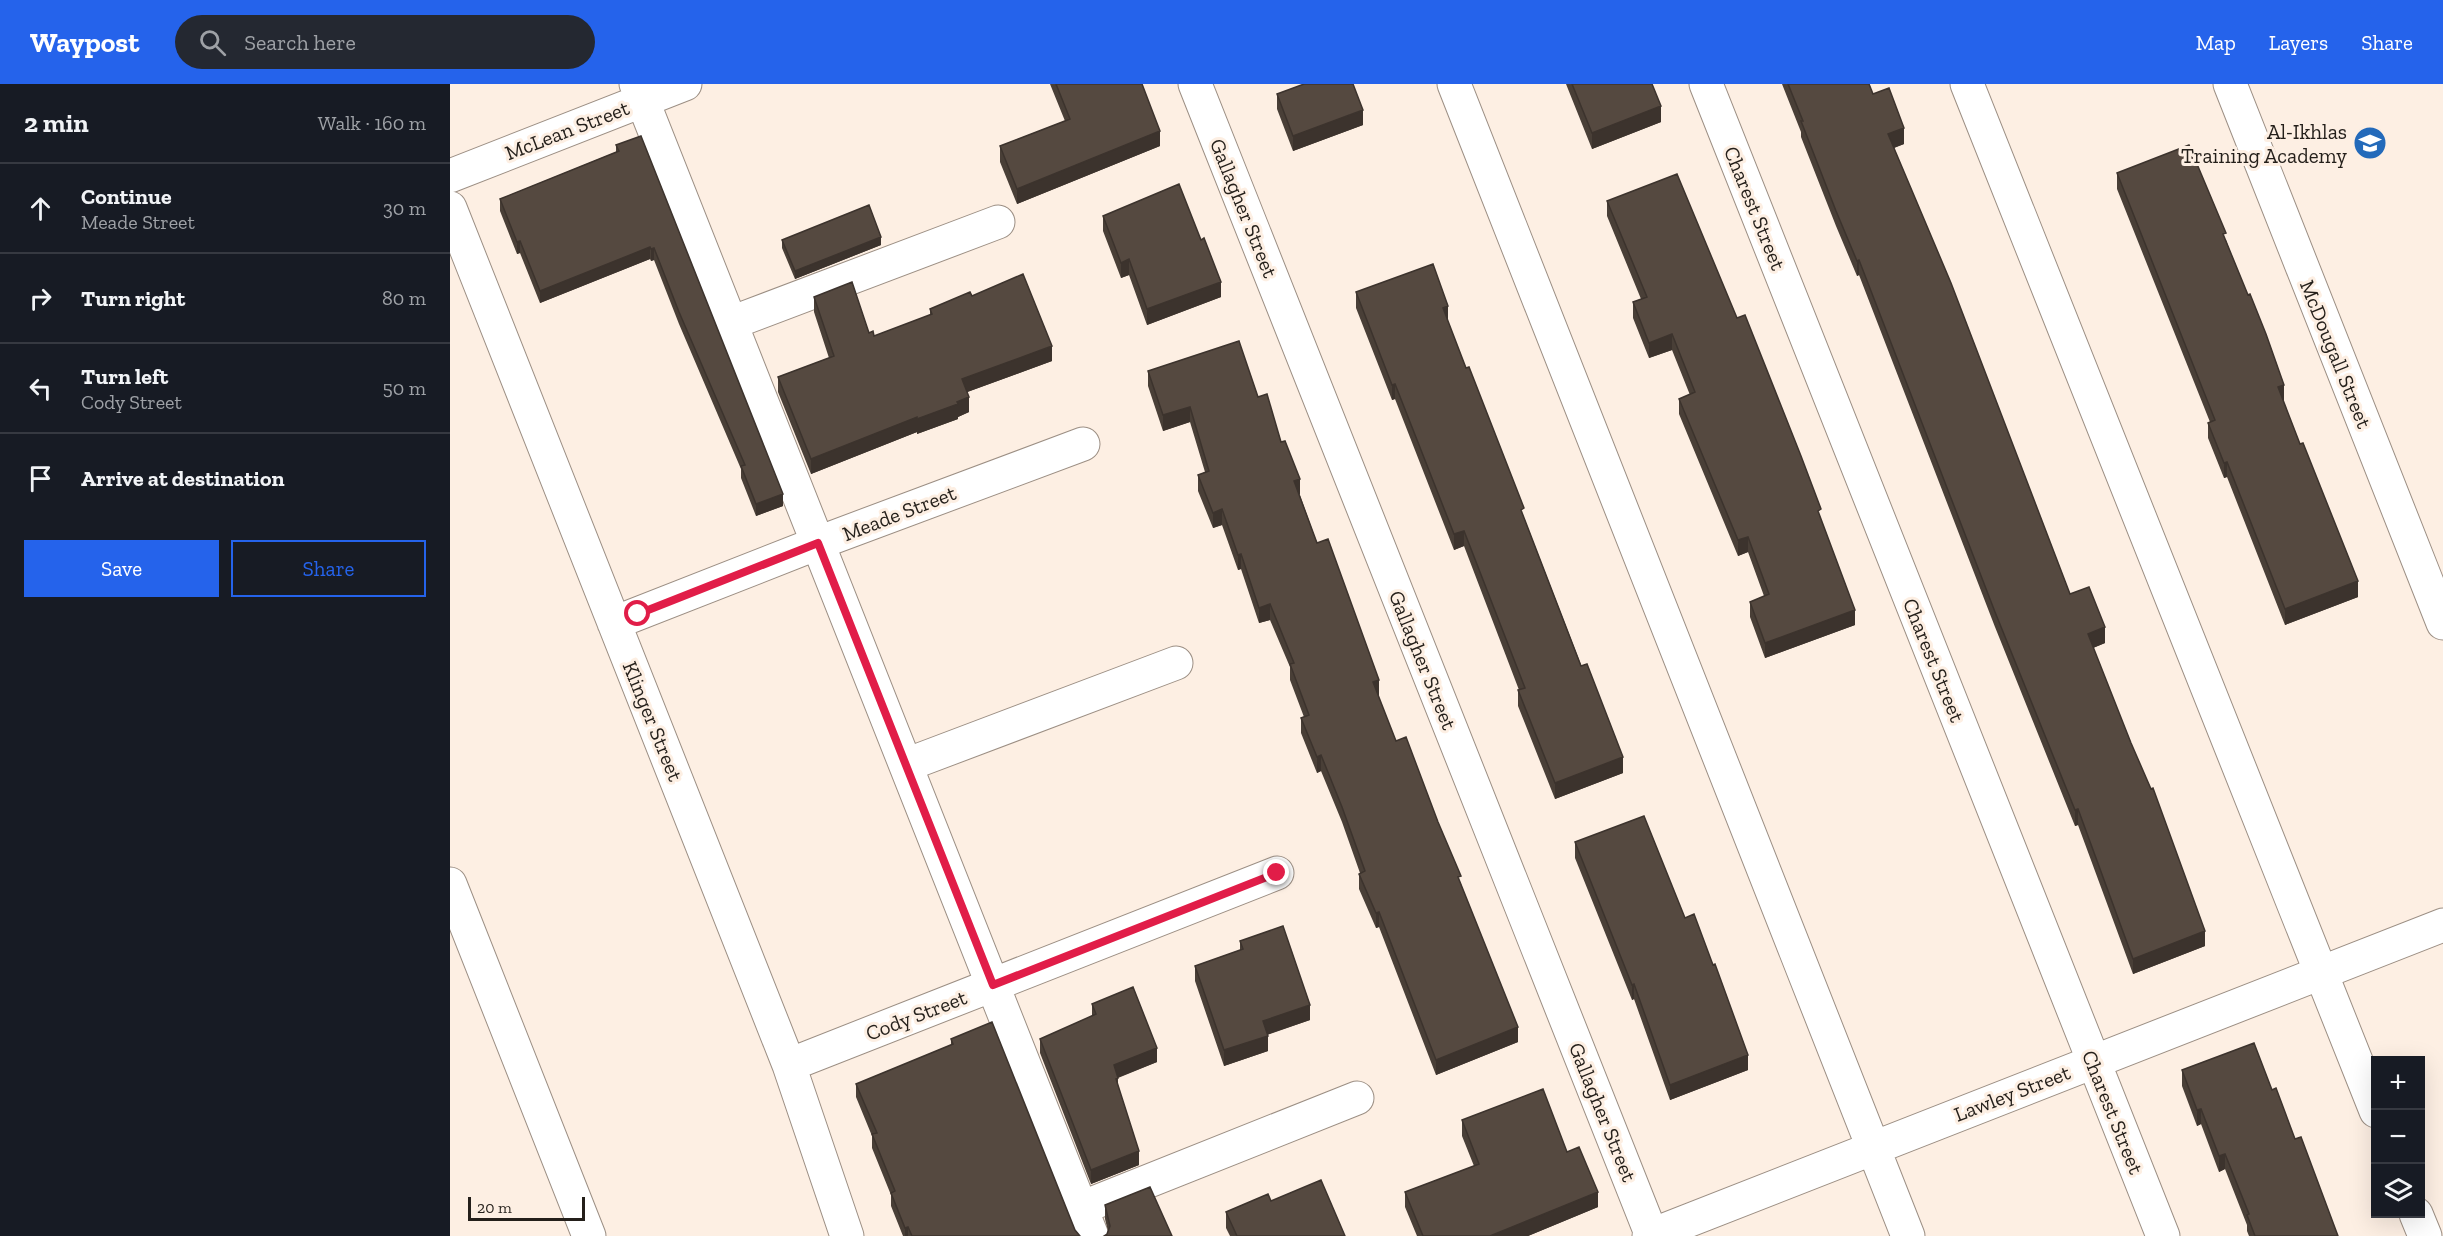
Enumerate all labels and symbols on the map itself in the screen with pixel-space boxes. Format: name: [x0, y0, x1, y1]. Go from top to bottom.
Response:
street label: McLean Street: [501, 95, 633, 165]
place label: Al-Ikhlas Training Academy: [2181, 119, 2347, 168]
school or university icon: Al-Ikhlas Training Academy: [2352, 125, 2388, 161]
street label: Gallagher Street: [1205, 135, 1283, 281]
street label: Charest Street: [1719, 142, 1791, 274]
street label: McDougall Street: [2295, 276, 2377, 432]
street label: Meade Street: [839, 480, 959, 546]
street label: Gallagher Street: [1384, 587, 1462, 733]
street label: Charest Street: [1898, 594, 1970, 726]
route start: [624, 600, 650, 626]
street label: Klinger Street: [618, 657, 688, 785]
route end: [1263, 859, 1289, 885]
street label: Cody Street: [862, 984, 970, 1046]
street label: Gallagher Street: [1564, 1039, 1642, 1185]
street label: Charest Street: [2077, 1046, 2149, 1178]
street label: Lawley Street: [1950, 1059, 2074, 1127]
scale bar: [468, 1194, 585, 1222]

